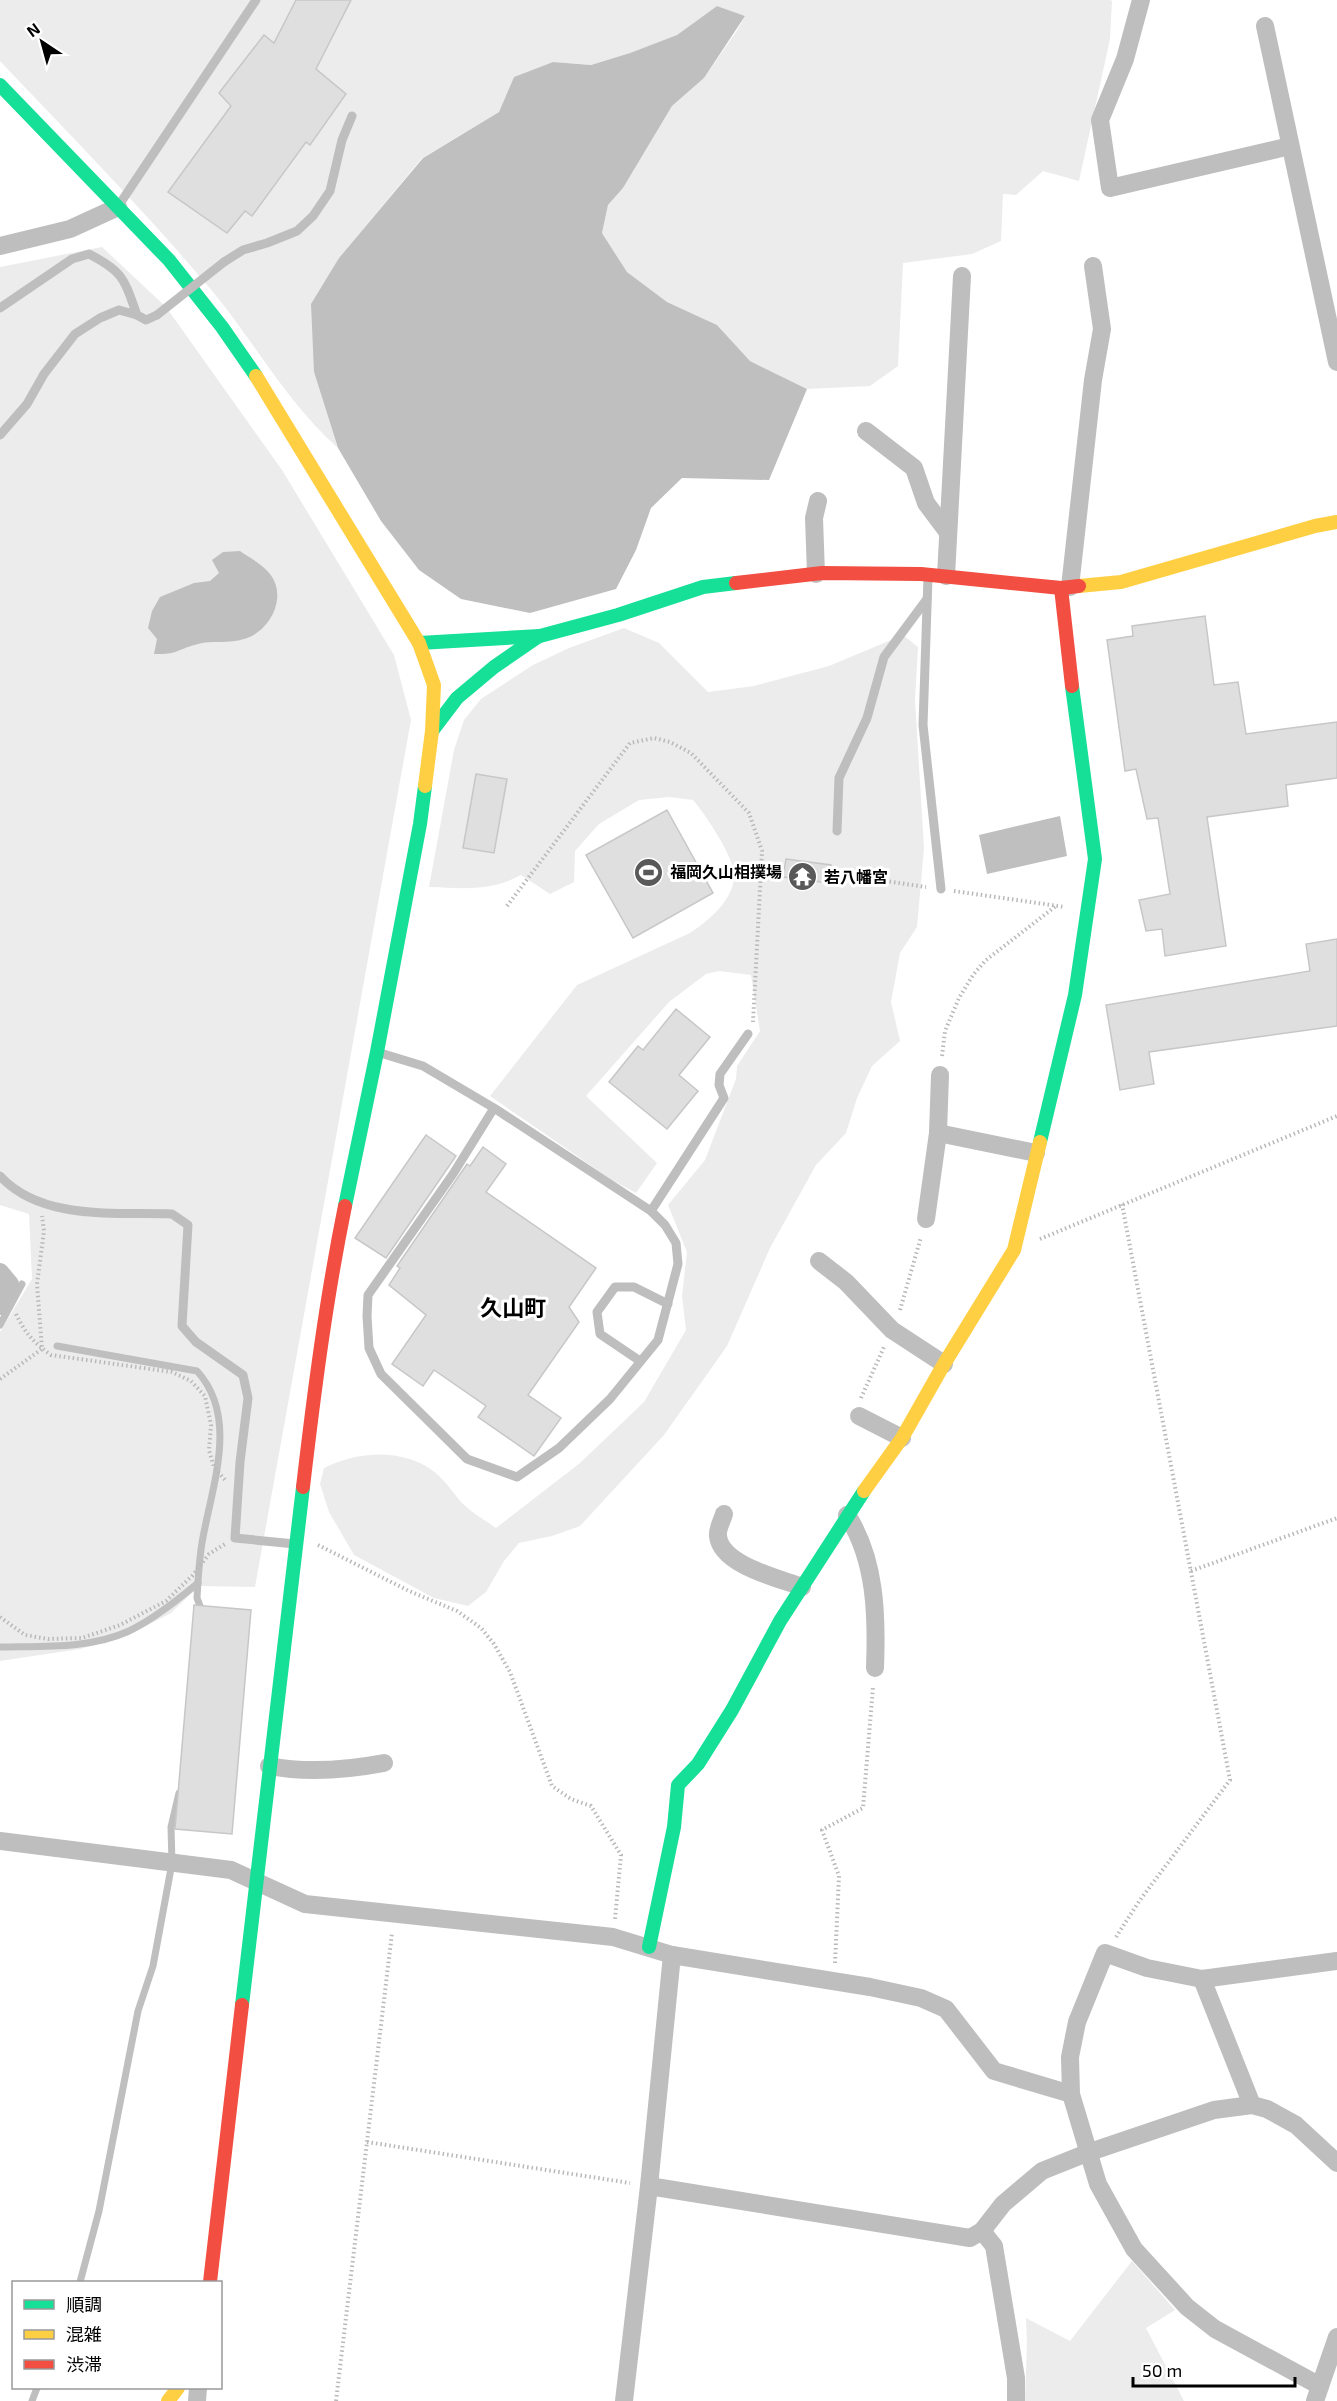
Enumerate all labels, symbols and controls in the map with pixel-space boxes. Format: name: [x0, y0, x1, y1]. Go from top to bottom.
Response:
north arrow: [12, 12, 72, 72]
text: N: [23, 18, 43, 41]
sports icon: 福岡久山相撲場: [633, 856, 665, 888]
temple icon: 若八幡宮: [787, 861, 819, 893]
place label: 福岡久山相撲場: [670, 862, 782, 881]
place label: 若八幡宮: [824, 867, 888, 886]
district label: 久山町: [480, 1294, 546, 1320]
legend: [12, 2281, 222, 2389]
text: 順調: [66, 2293, 102, 2315]
text: 混雑: [66, 2323, 102, 2345]
scale bar: [1133, 2350, 1295, 2388]
text: 渋滞: [66, 2353, 102, 2375]
text: 50 m: [1142, 2359, 1182, 2381]

